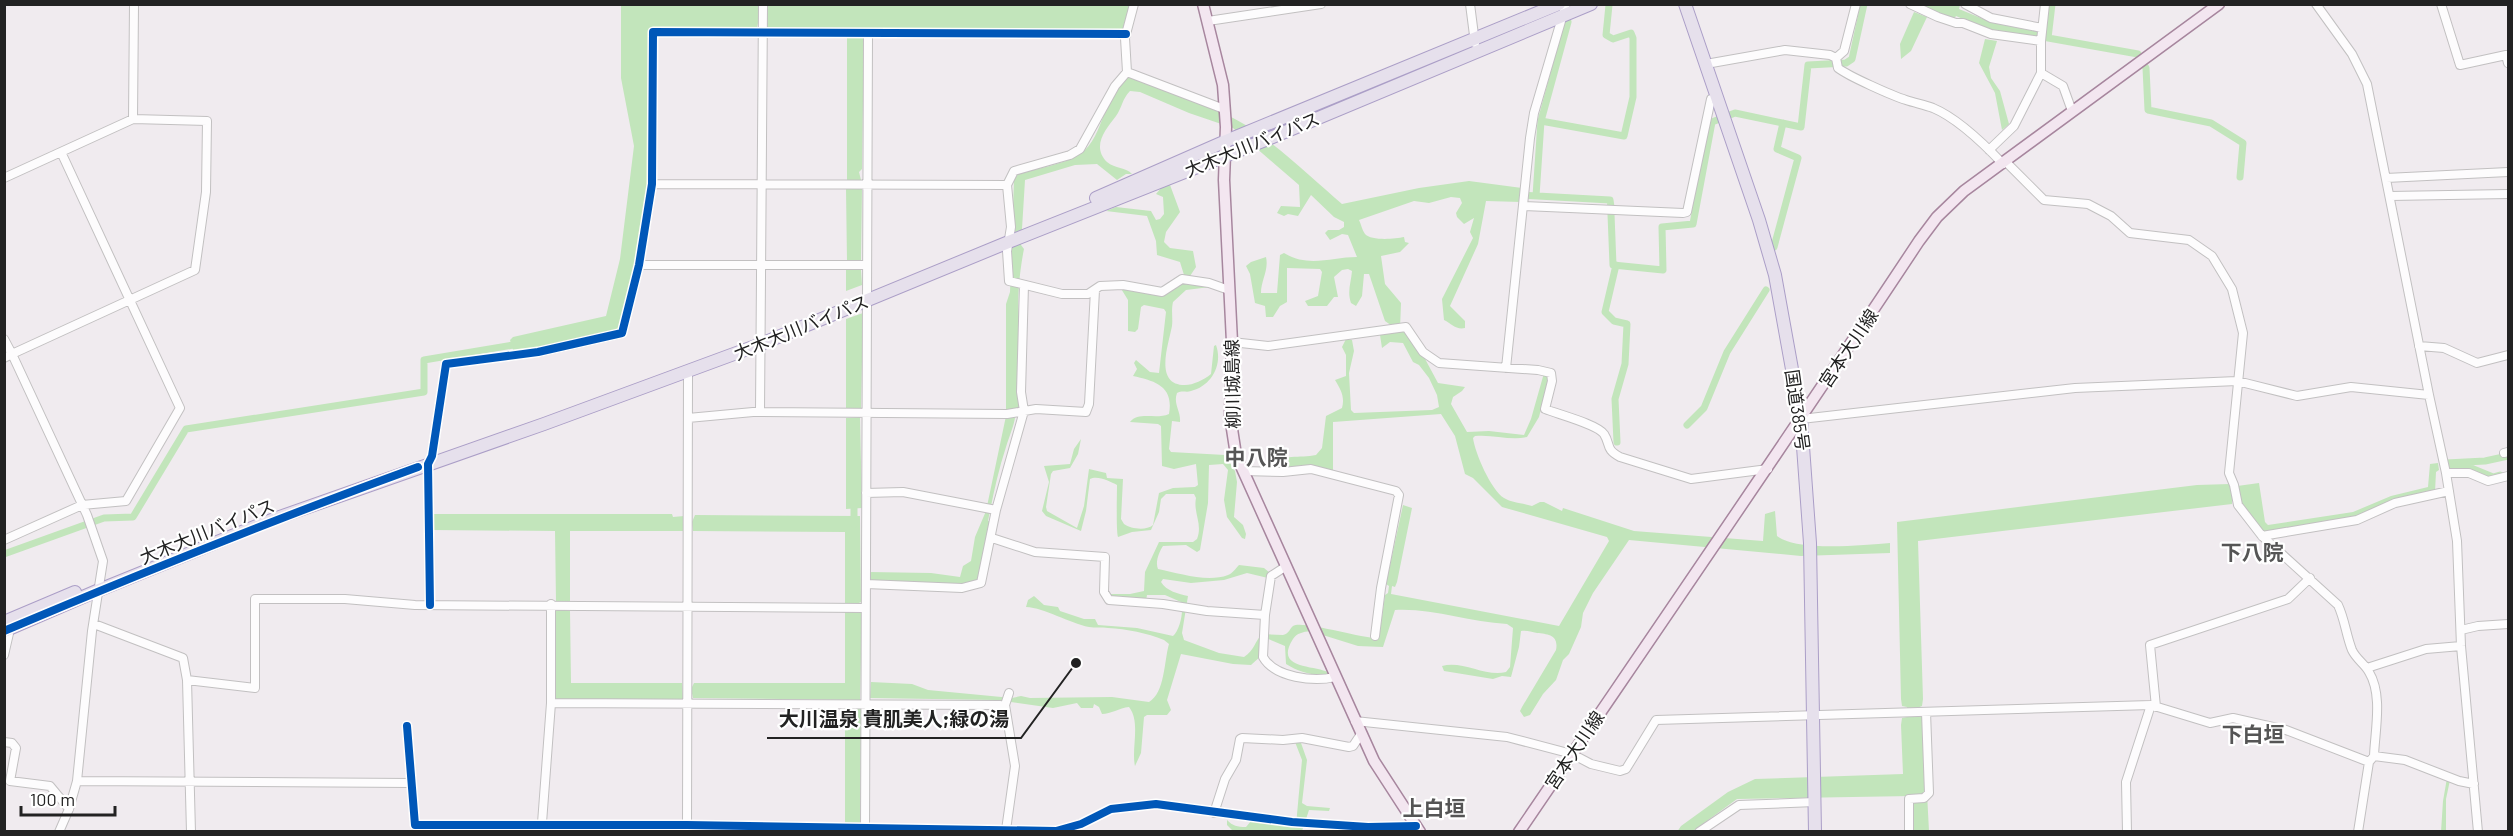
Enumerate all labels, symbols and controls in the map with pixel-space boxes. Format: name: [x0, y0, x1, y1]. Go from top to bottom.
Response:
street label: 大木大川バイパス: [1181, 107, 1323, 181]
street label: 大木大川バイパス: [730, 290, 872, 364]
street label: 宮本大川線: [1814, 305, 1882, 391]
street label: 柳川城島線: [1220, 339, 1244, 429]
street label: 国道385号: [1781, 368, 1815, 452]
district label: 中八院: [1225, 444, 1288, 469]
street label: 大木大川バイパス: [136, 494, 278, 568]
district label: 下八院: [2221, 539, 2284, 564]
callout: 大川温泉 貴肌美人;緑の湯: [767, 700, 1021, 738]
text: 大川温泉 貴肌美人;緑の湯: [779, 706, 1009, 730]
street label: 宮本大川線: [1540, 707, 1608, 793]
district label: 下白垣: [2222, 721, 2285, 746]
scale bar: [21, 779, 116, 817]
text: 100 m: [30, 788, 75, 810]
district label: 上白垣: [1403, 795, 1466, 820]

